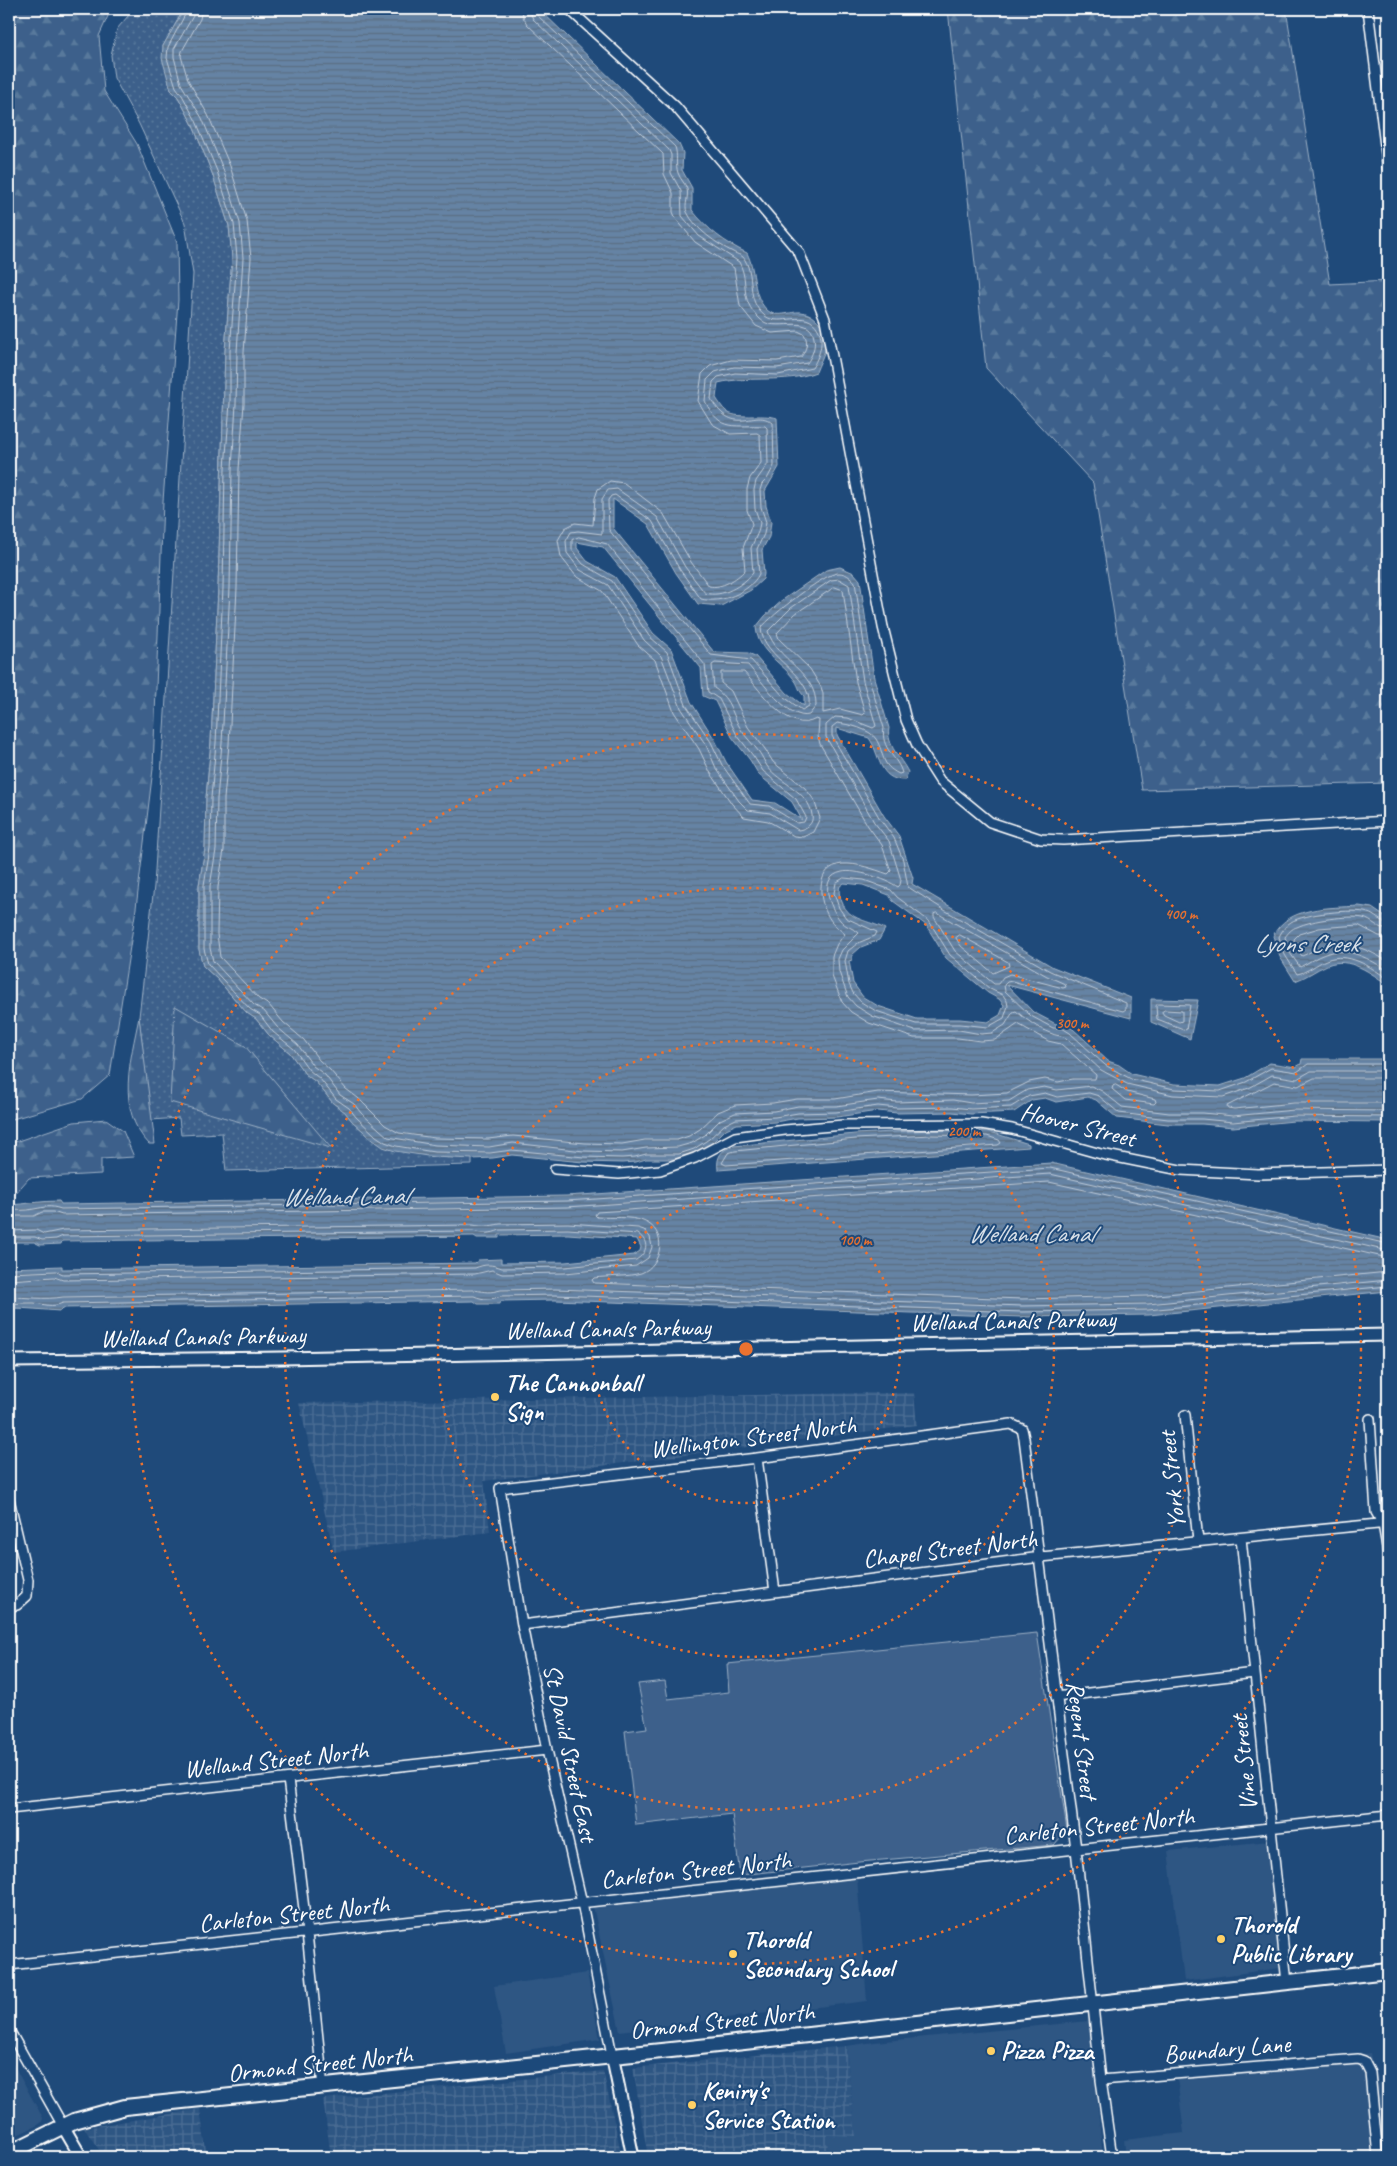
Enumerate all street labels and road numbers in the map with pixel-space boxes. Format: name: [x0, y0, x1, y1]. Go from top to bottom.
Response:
street label: Hoover Street: [1017, 1095, 1141, 1155]
street label: Welland Canals Parkway: [910, 1303, 1117, 1339]
street label: Welland Canals Parkway: [505, 1311, 712, 1347]
street label: Welland Canals Parkway: [100, 1319, 307, 1355]
street label: Wellington Street North: [648, 1408, 858, 1466]
street label: York Street: [1151, 1427, 1193, 1530]
street label: Chapel Street North: [861, 1522, 1039, 1576]
street label: St David Street East: [536, 1661, 605, 1847]
street label: Regent Street: [1059, 1679, 1106, 1804]
street label: Vine Street: [1223, 1711, 1265, 1813]
street label: Welland Street North: [182, 1734, 371, 1786]
street label: Carleton Street North: [1002, 1800, 1197, 1852]
street label: Carleton Street North: [599, 1844, 794, 1896]
street label: Carleton Street North: [197, 1888, 392, 1940]
street label: Ormond Street North: [628, 1995, 817, 2047]
street label: Boundary Lane: [1162, 2027, 1293, 2070]
street label: Ormond Street North: [226, 2038, 415, 2090]

